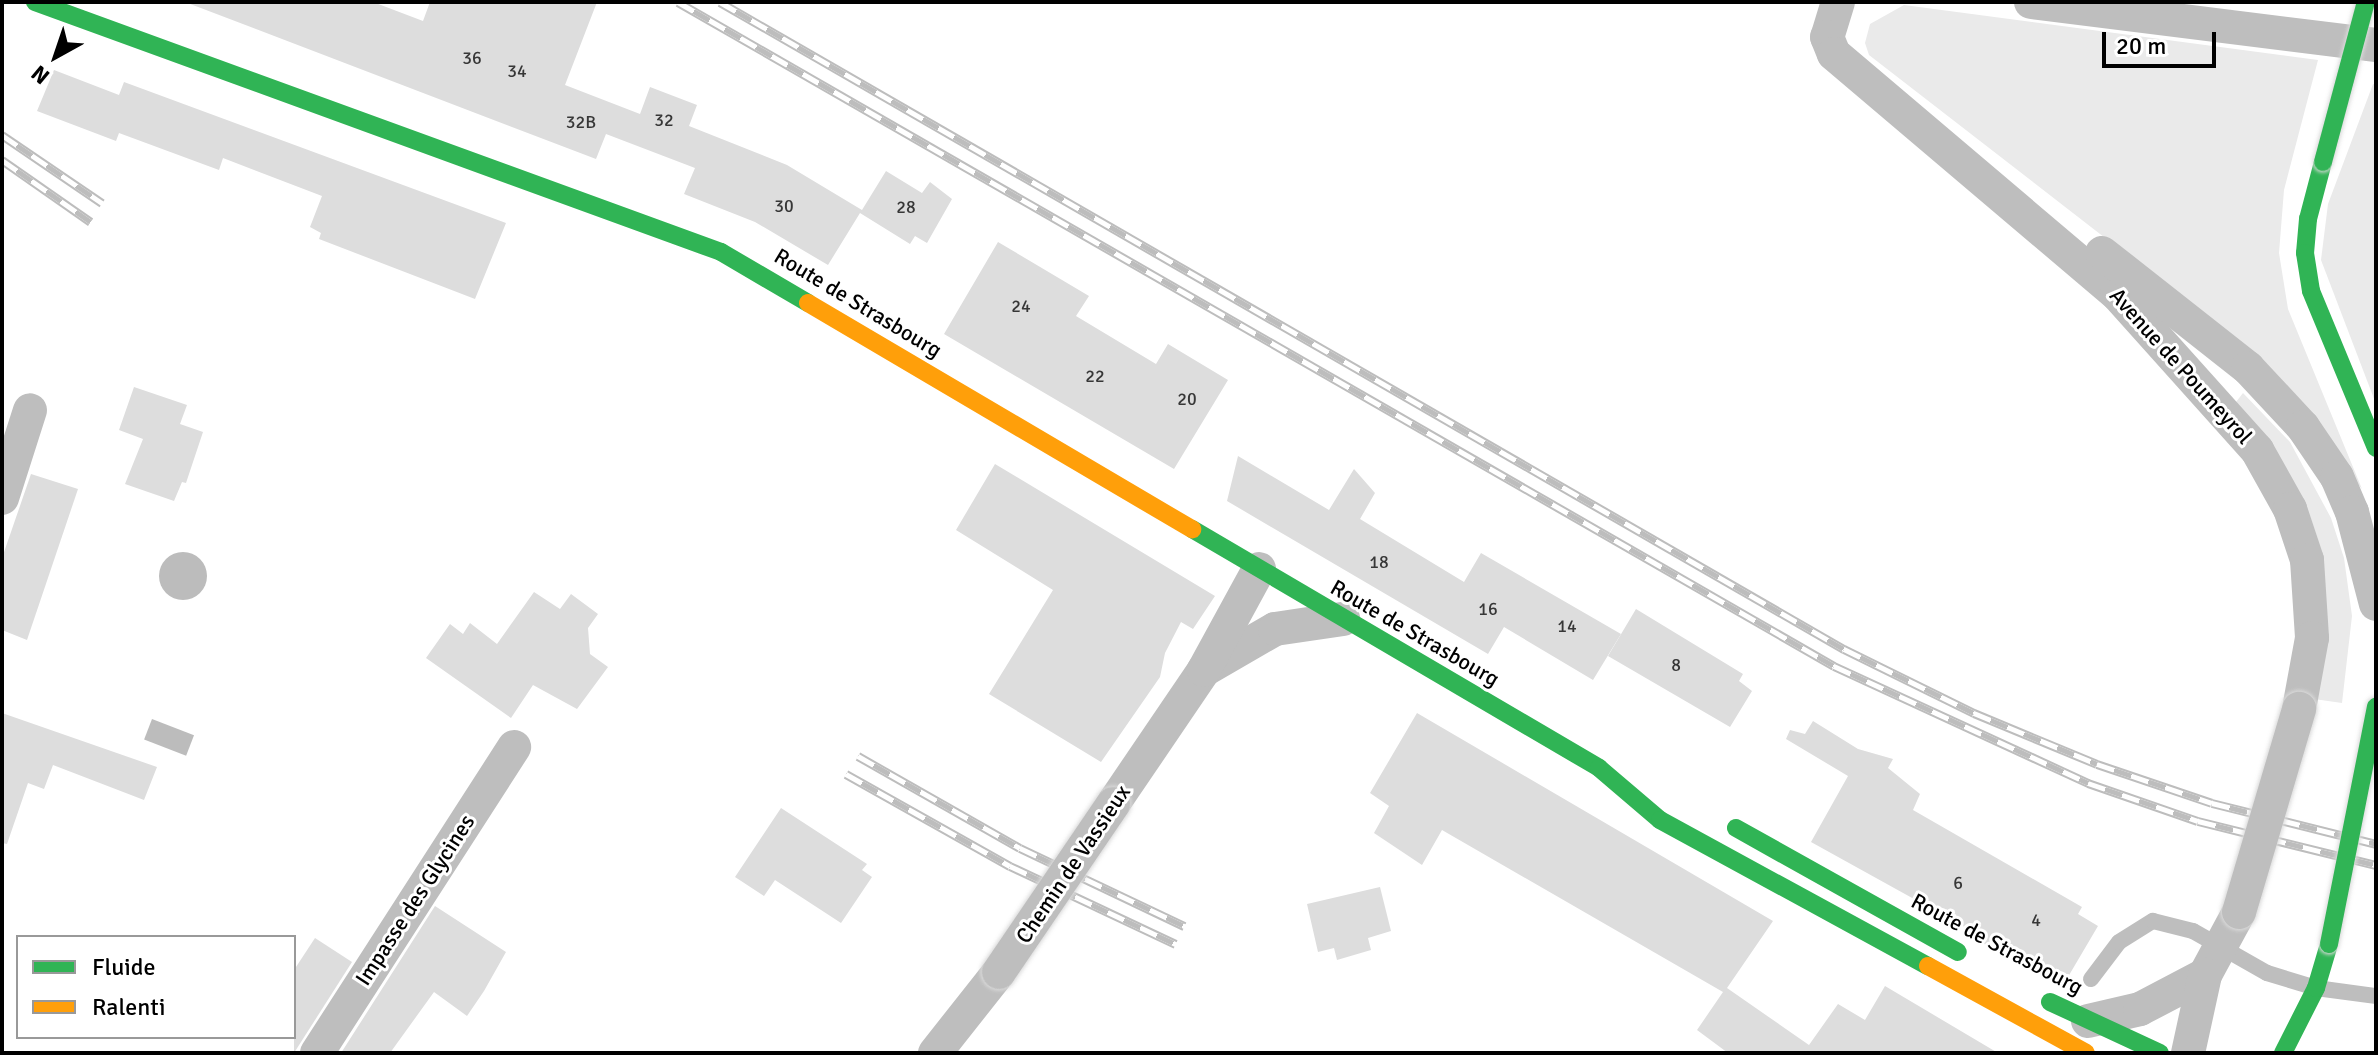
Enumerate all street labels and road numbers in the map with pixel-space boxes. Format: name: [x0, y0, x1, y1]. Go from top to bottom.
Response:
street label: Route de Strasbourg: [770, 243, 946, 363]
street label: Avenue de Poumeyrol: [2104, 283, 2258, 449]
street label: Route de Strasbourg: [1326, 574, 1504, 692]
street label: Chemin de Vassieux: [1010, 780, 1136, 948]
street label: Impasse des Glycines: [350, 810, 480, 990]
street label: Route de Strasbourg: [1907, 888, 2087, 1000]

